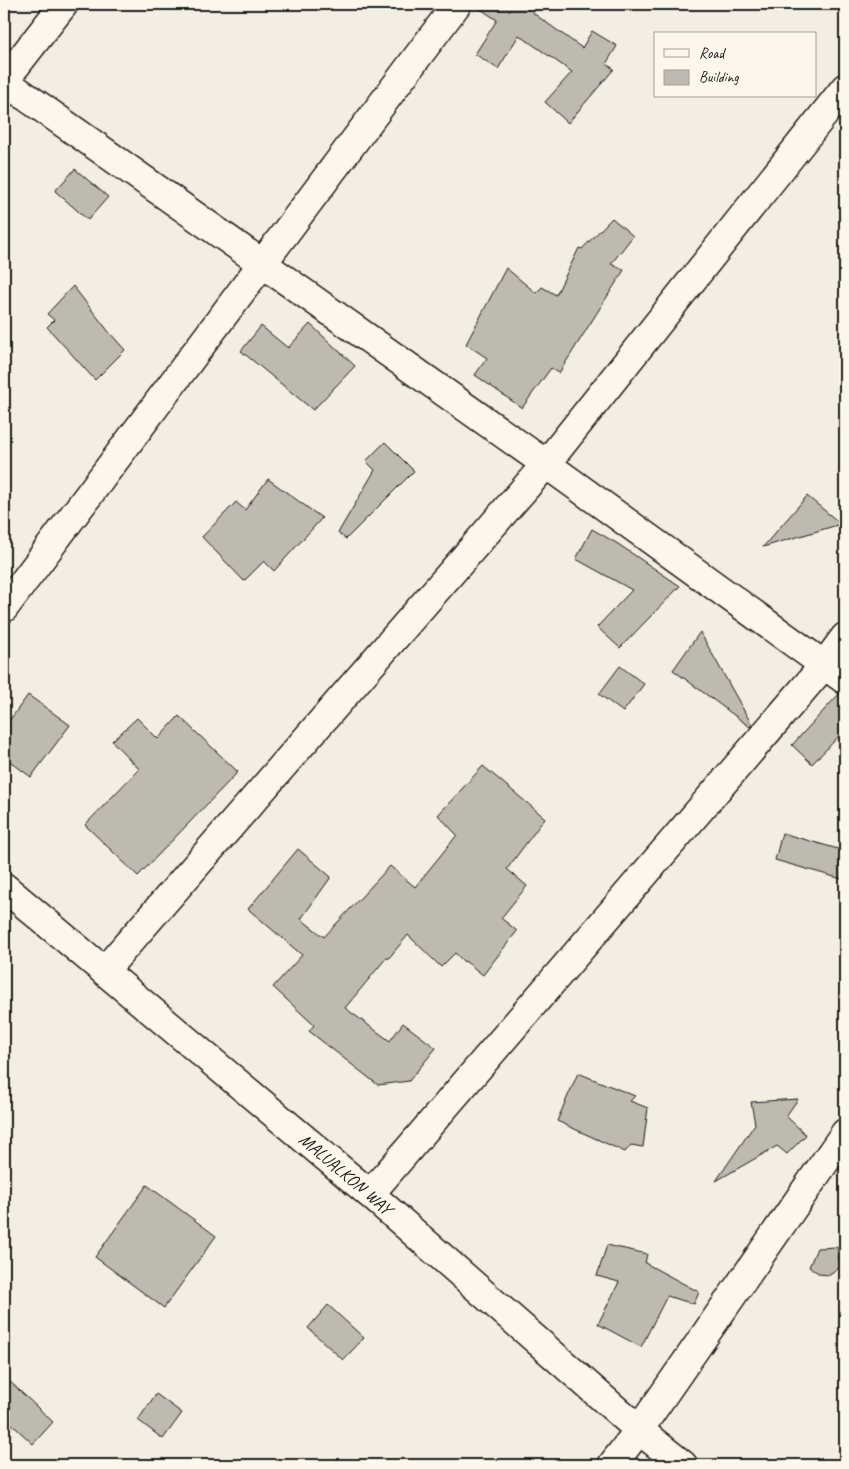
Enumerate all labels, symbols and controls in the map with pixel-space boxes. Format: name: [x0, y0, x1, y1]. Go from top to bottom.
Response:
legend: [654, 32, 816, 98]
text: Road: [699, 44, 726, 63]
text: Building: [699, 68, 739, 87]
street label: MALUALKON WAY: [294, 1128, 400, 1222]

